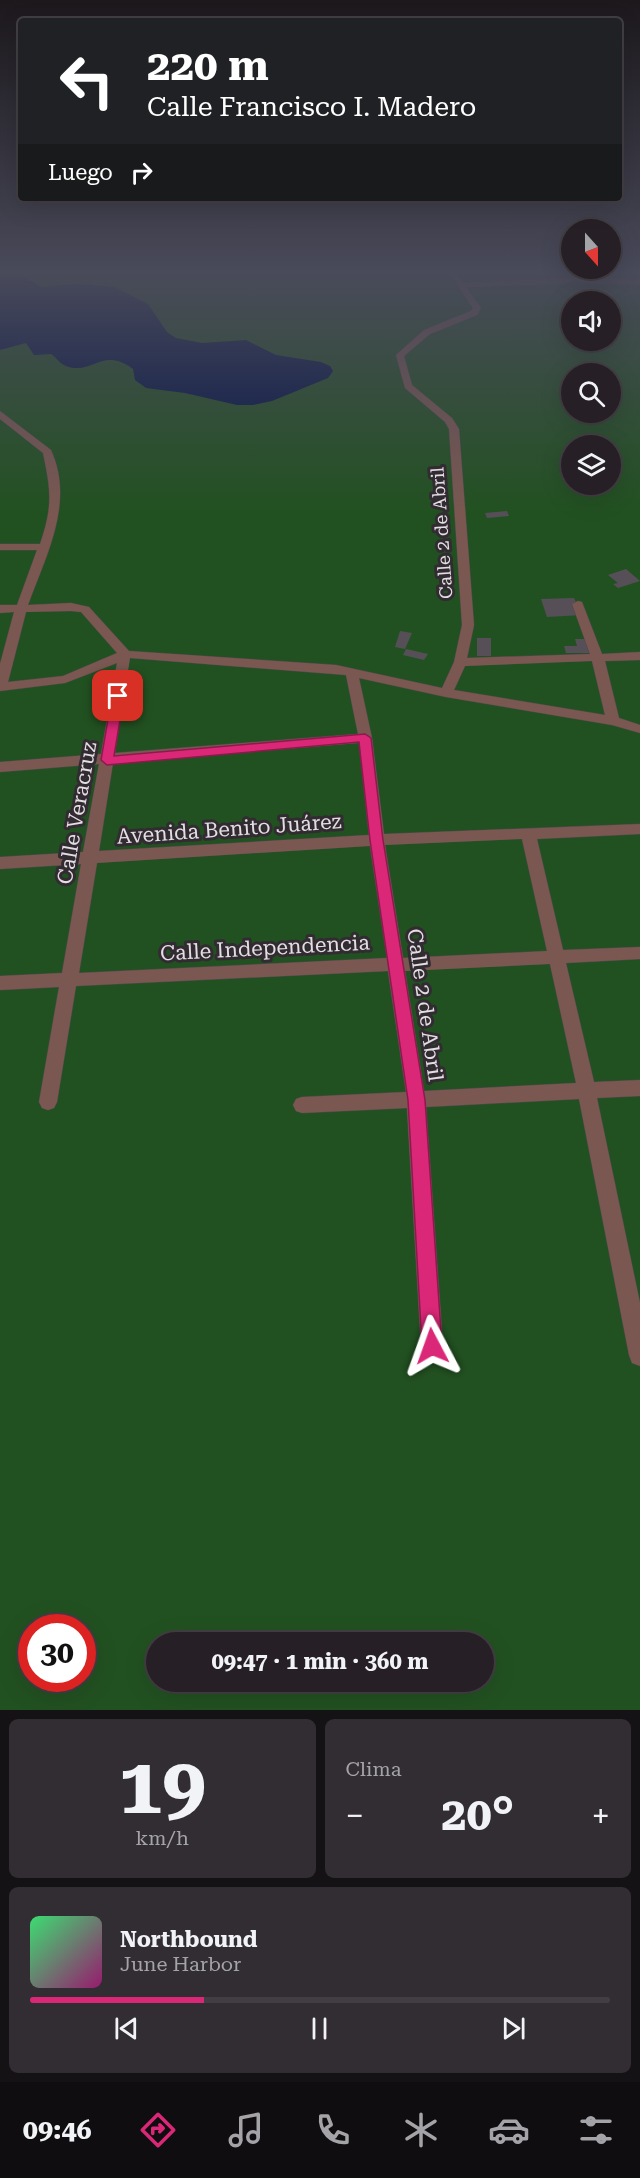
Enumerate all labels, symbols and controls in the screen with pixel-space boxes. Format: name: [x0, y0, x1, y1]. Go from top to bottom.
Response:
text: 220 m: [147, 41, 269, 90]
icon: left: [48, 42, 126, 120]
text: Calle Francisco I. Madero: [147, 91, 476, 123]
icon: right: [125, 156, 158, 189]
text: Luego: [48, 160, 113, 185]
north arrow: [561, 219, 621, 279]
map controls: [561, 219, 621, 495]
button: sound: [561, 291, 621, 351]
button: search: [561, 363, 621, 423]
button: layers: [561, 435, 621, 495]
street label: Calle 2 de Abril: [426, 466, 457, 600]
pin: [92, 670, 143, 721]
icon: arrive: [101, 679, 134, 712]
street label: Calle Veracruz: [53, 740, 101, 886]
street label: Avenida Benito Juárez: [116, 809, 342, 849]
street label: Calle 2 de Abril: [402, 927, 448, 1083]
street label: Calle Independencia: [160, 930, 371, 965]
position arrow: [400, 1314, 464, 1378]
speed limit sign: 30: [18, 1614, 96, 1692]
text: 09:47 · 1 min · 360 m: [211, 1649, 429, 1674]
text: 19: [119, 1741, 206, 1832]
text: Clima: [346, 1757, 401, 1781]
text: 20°: [441, 1788, 514, 1841]
text: −: [346, 1796, 364, 1835]
text: +: [592, 1796, 610, 1835]
text: km/h: [135, 1826, 189, 1850]
text: Northbound: [120, 1927, 258, 1952]
text: June Harbor: [120, 1952, 241, 1976]
icon: previous: [110, 2012, 143, 2045]
icon: pause: [303, 2012, 336, 2045]
icon: next: [497, 2012, 530, 2045]
icon: directions: [137, 2109, 179, 2151]
icon: music: [225, 2109, 267, 2151]
icon: phone: [312, 2109, 354, 2151]
icon: climate: [400, 2109, 442, 2151]
icon: car: [488, 2109, 530, 2151]
icon: filters: [575, 2109, 617, 2151]
text: 09:46: [23, 2114, 92, 2146]

